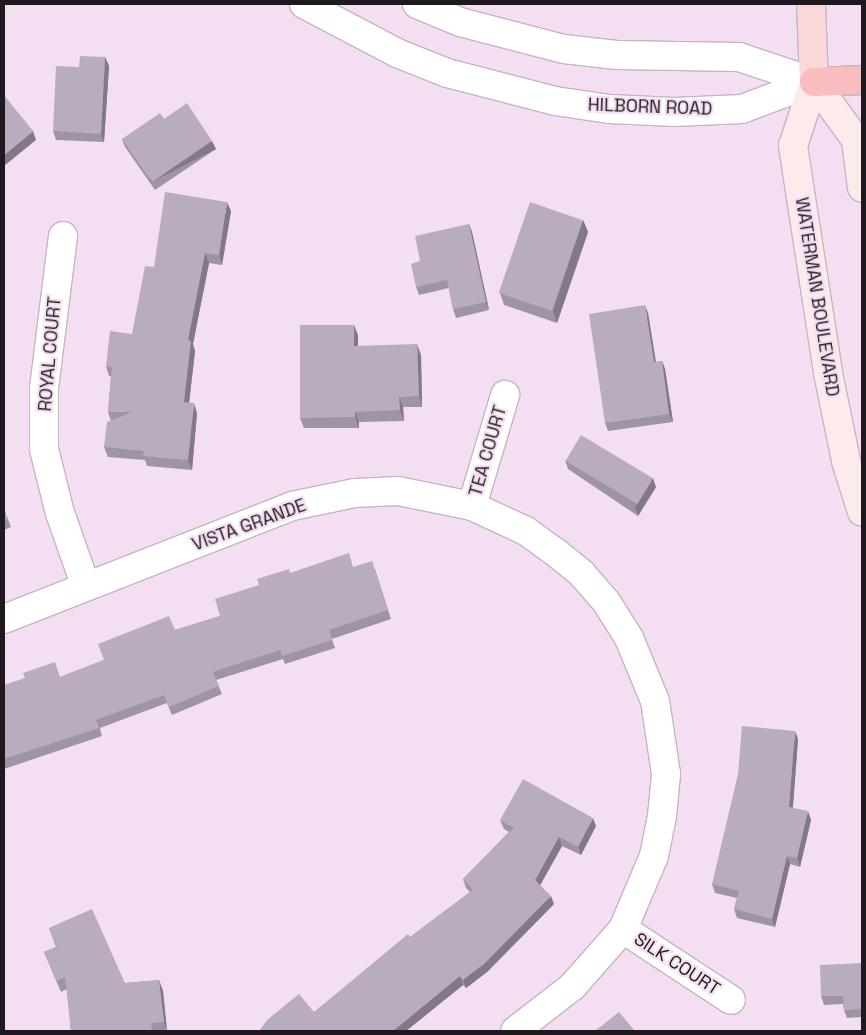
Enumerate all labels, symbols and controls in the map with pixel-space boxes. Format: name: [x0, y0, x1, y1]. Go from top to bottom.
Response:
street label: HILBORN ROAD: [587, 94, 713, 120]
street label: WATERMAN BOULEVARD: [791, 196, 843, 398]
street label: ROYAL COURT: [34, 295, 66, 413]
street label: TEA COURT: [465, 403, 511, 499]
street label: VISTA GRANDE: [189, 494, 309, 556]
street label: SILK COURT: [630, 928, 724, 1000]

